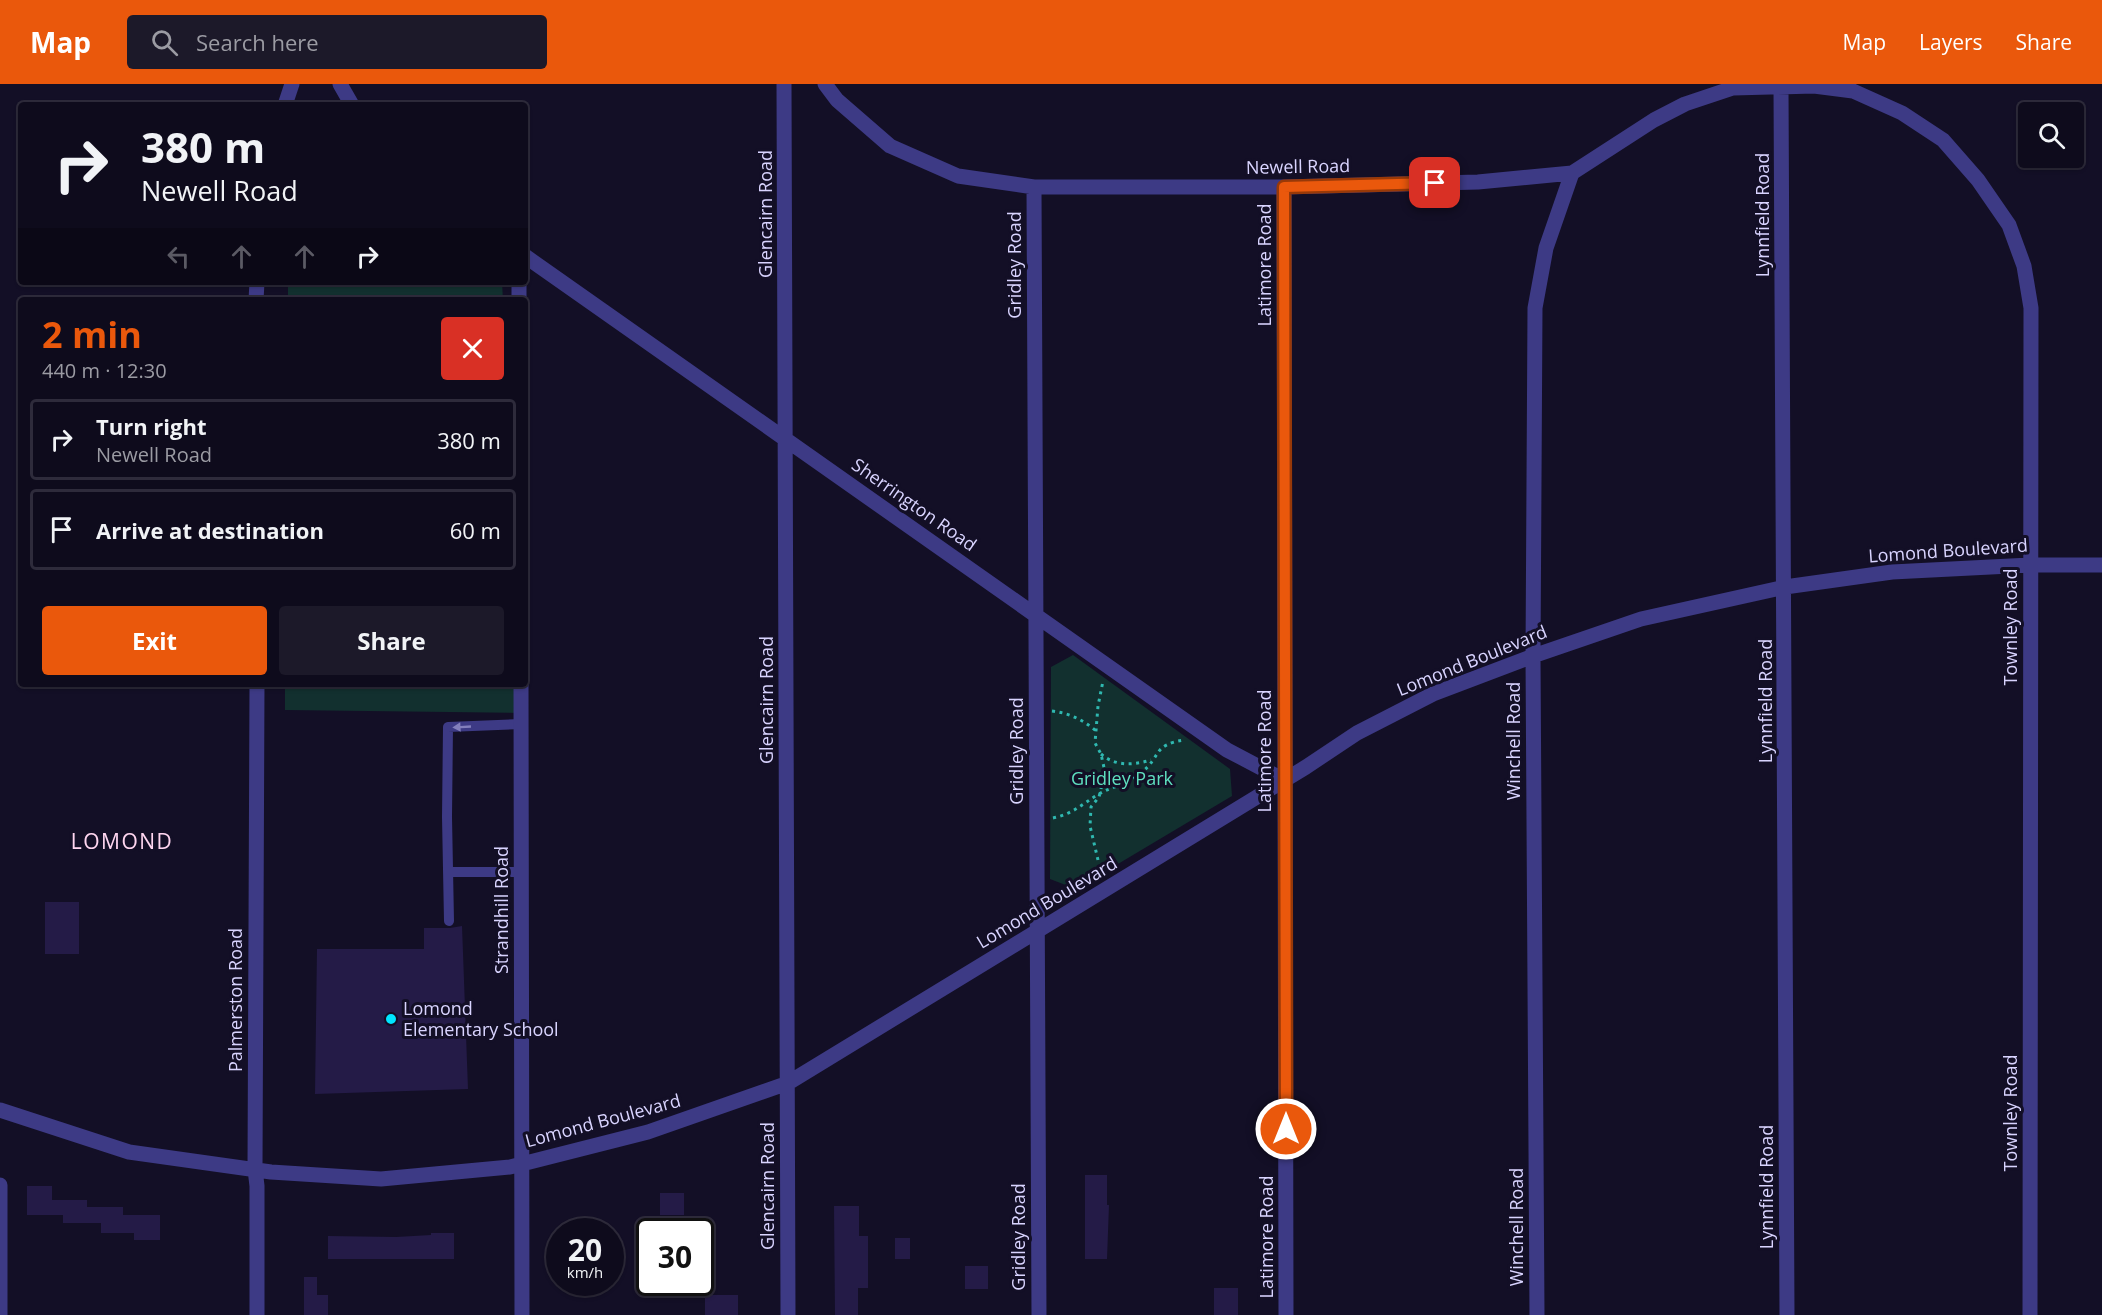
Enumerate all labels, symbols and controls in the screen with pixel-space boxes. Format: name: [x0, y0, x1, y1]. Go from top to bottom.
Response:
search box: [127, 15, 547, 69]
text: Map: [30, 23, 91, 61]
icon: search: [148, 26, 181, 59]
text: Search here: [196, 27, 319, 57]
text: Map: [1843, 28, 1886, 56]
text: Layers: [1919, 28, 1983, 56]
text: Share: [2016, 28, 2072, 56]
map controls: [2018, 102, 2084, 168]
button: search: [2018, 102, 2084, 168]
text: 380 m: [141, 118, 265, 175]
icon: right: [42, 126, 120, 204]
street label: Glencairn Road: [753, 150, 777, 278]
street label: Newell Road: [1246, 153, 1350, 179]
street label: Lynnfield Road: [1750, 153, 1774, 277]
pin: [1409, 157, 1460, 208]
icon: arrive: [1418, 166, 1451, 199]
text: Newell Road: [141, 172, 298, 209]
street label: Latimore Road: [1252, 204, 1276, 326]
street label: Gridley Road: [1002, 211, 1026, 319]
icon: left: [162, 240, 195, 273]
icon: ahead: [225, 240, 258, 273]
icon: ahead: [288, 240, 321, 273]
icon: right: [351, 240, 384, 273]
text: 2 min: [42, 310, 142, 359]
button: close: [441, 317, 504, 380]
text: 440 m · 12:30: [42, 357, 167, 384]
text: Turn right: [96, 411, 207, 441]
icon: right: [45, 423, 78, 456]
text: 380 m: [437, 425, 501, 455]
text: Newell Road: [96, 441, 212, 468]
street label: Sherrington Road: [847, 452, 982, 556]
icon: arrive: [45, 513, 78, 546]
text: Arrive at destination: [96, 515, 324, 545]
text: 60 m: [450, 515, 501, 545]
street label: Lomond Boulevard: [1867, 532, 2029, 568]
street label: Townley Road: [1998, 568, 2022, 686]
button: Exit: [42, 606, 267, 675]
button: Share: [279, 606, 504, 675]
street label: Lomond Boulevard: [1393, 619, 1550, 701]
street label: Glencairn Road: [754, 636, 778, 764]
street label: Lynnfield Road: [1753, 639, 1777, 763]
street label: Winchell Road: [1501, 682, 1525, 800]
street label: Latimore Road: [1252, 690, 1276, 812]
street label: Gridley Road: [1004, 697, 1028, 805]
one-way arrow: [453, 722, 472, 731]
park label: Gridley Park: [1071, 766, 1174, 790]
district label: LOMOND: [71, 827, 173, 855]
street label: Strandhill Road: [489, 846, 513, 974]
street label: Lomond Boulevard: [972, 851, 1121, 954]
street label: Palmerston Road: [223, 928, 247, 1072]
place label: Lomond Elementary School: [403, 996, 559, 1041]
marker: Lomond Elementary School: [384, 1012, 398, 1026]
street label: Townley Road: [1998, 1054, 2022, 1172]
street label: Lomond Boulevard: [522, 1088, 683, 1152]
position arrow: [1254, 1097, 1318, 1161]
street label: Glencairn Road: [755, 1122, 779, 1250]
street label: Lynnfield Road: [1754, 1125, 1778, 1249]
street label: Winchell Road: [1504, 1168, 1528, 1286]
street label: Latimore Road: [1254, 1176, 1278, 1298]
street label: Gridley Road: [1006, 1183, 1030, 1291]
speed limit sign: 30: [636, 1218, 714, 1296]
text: 20: [568, 1229, 602, 1270]
text: km/h: [567, 1262, 603, 1282]

